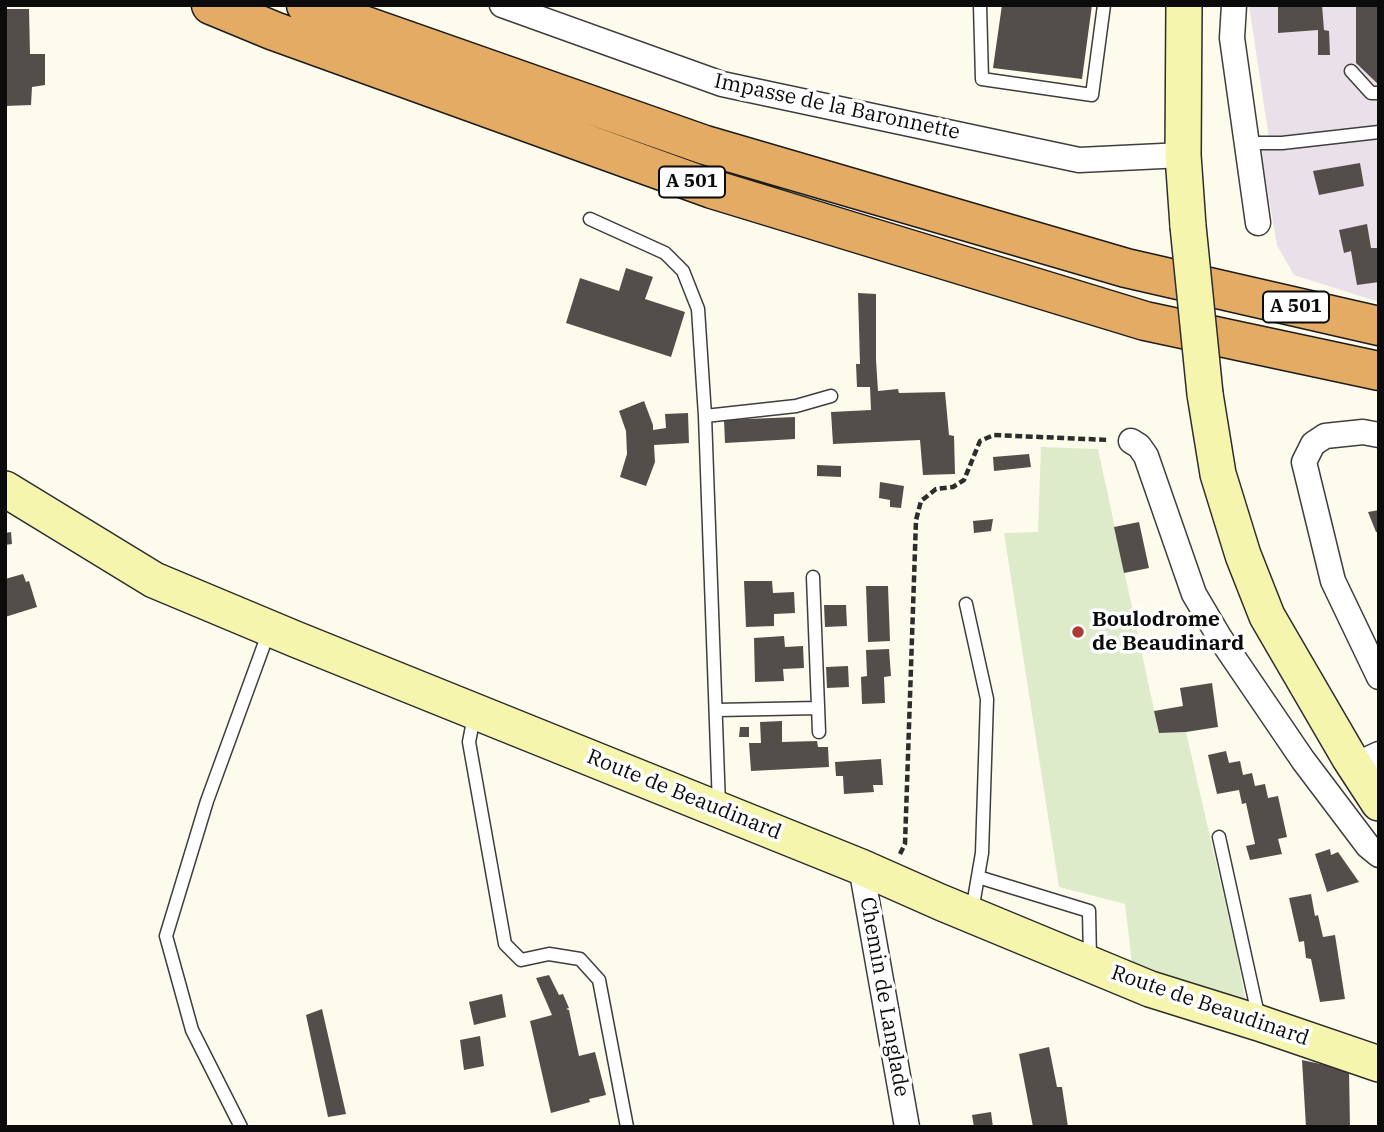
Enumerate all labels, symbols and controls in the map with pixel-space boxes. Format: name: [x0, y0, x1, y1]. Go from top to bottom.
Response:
street label: Impasse de la Baronnette: [712, 69, 962, 145]
road number: A 501: [659, 166, 725, 198]
road number: A 501: [1263, 292, 1329, 322]
place label: Boulodrome de Beaudinard: [1092, 607, 1244, 657]
marker: Boulodrome de Beaudinard: [1070, 624, 1086, 640]
street label: Route de Beaudinard: [583, 744, 785, 846]
street label: Chemin de Langlade: [854, 895, 914, 1099]
street label: Route de Beaudinard: [1108, 960, 1312, 1052]

